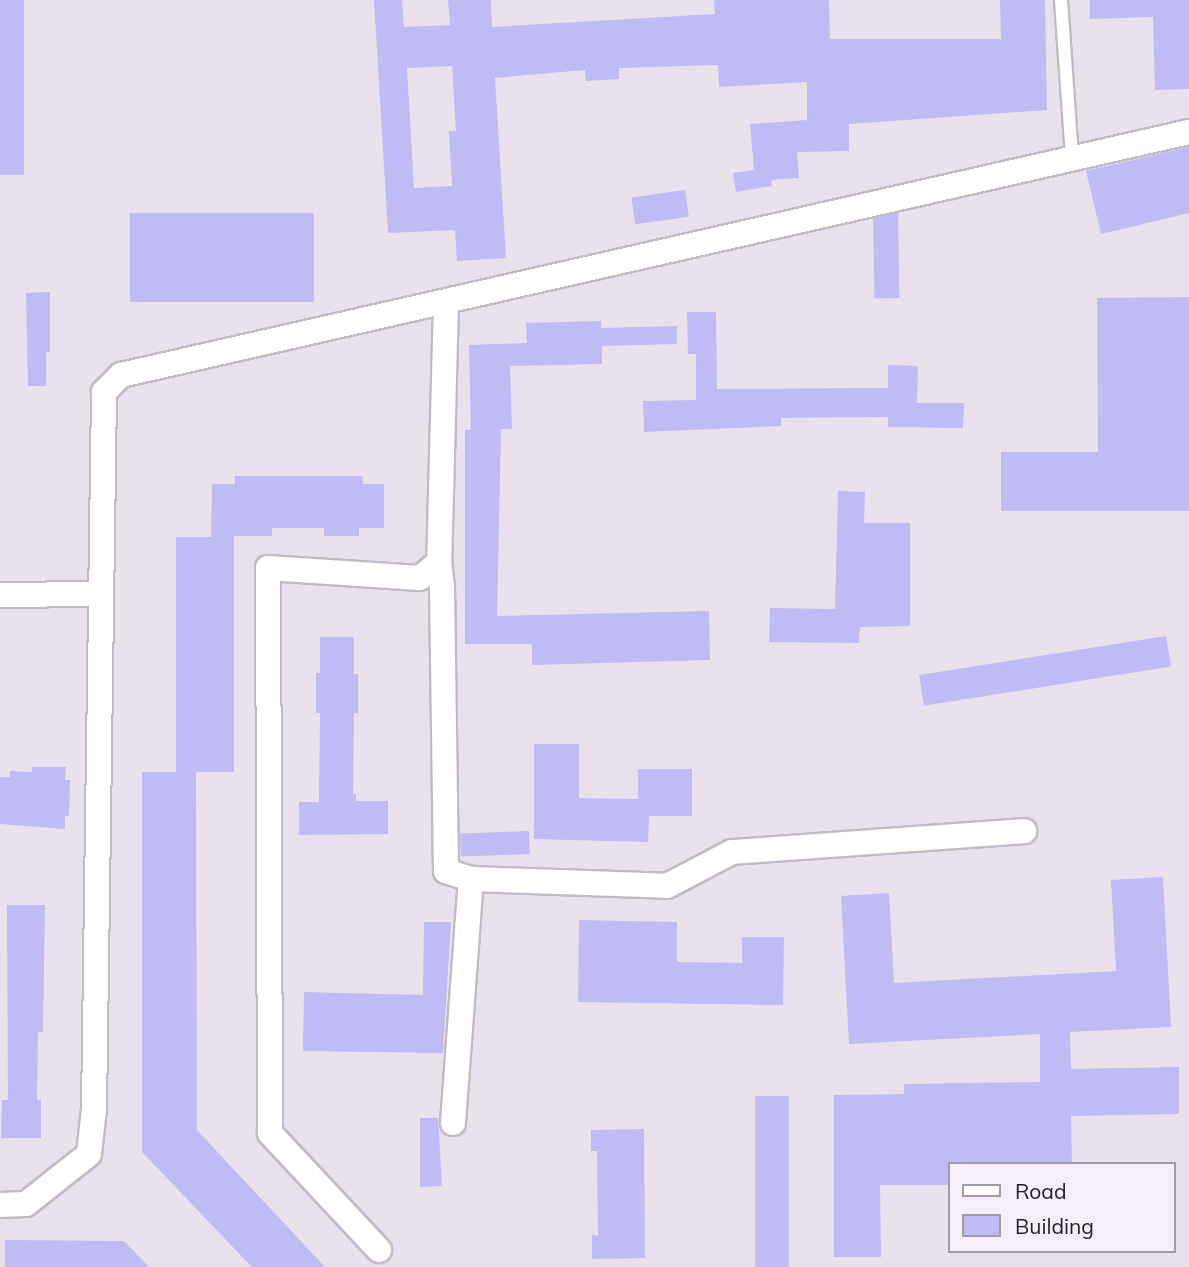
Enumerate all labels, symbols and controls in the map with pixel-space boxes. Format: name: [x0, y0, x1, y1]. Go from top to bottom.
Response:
legend: [948, 1162, 1175, 1253]
text: Road: [1015, 1178, 1066, 1204]
text: Building: [1015, 1213, 1094, 1239]

